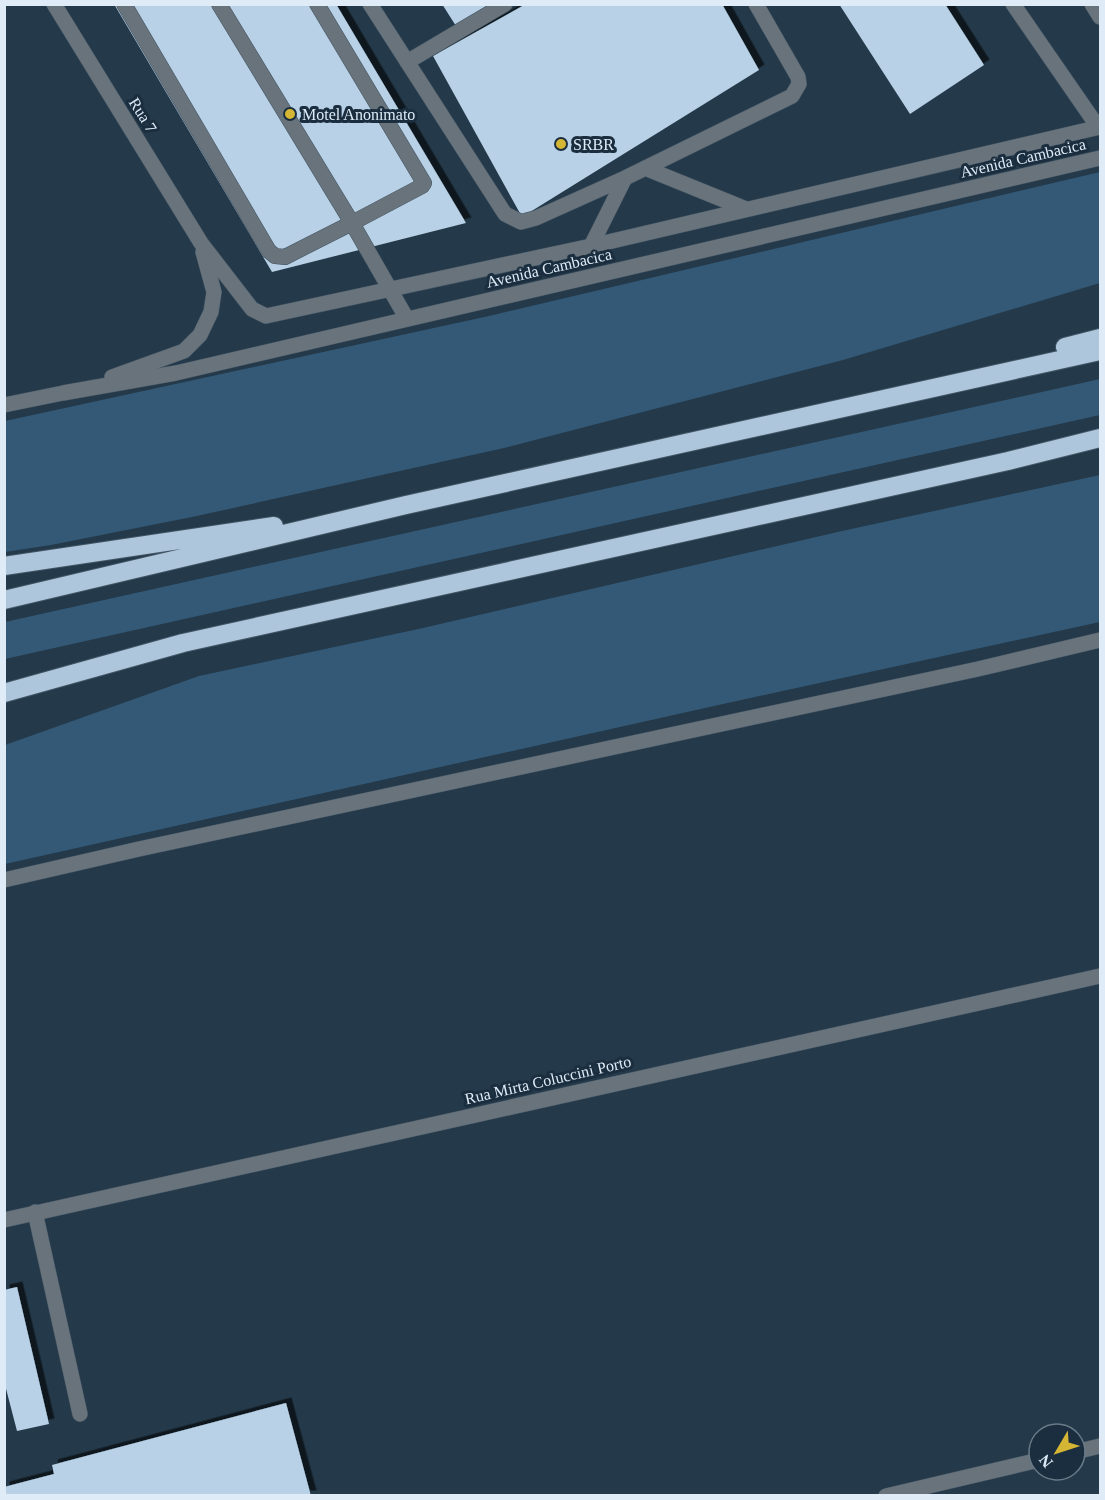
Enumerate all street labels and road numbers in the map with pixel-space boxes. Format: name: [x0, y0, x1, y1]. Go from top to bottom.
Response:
street label: Rua 7: [126, 94, 160, 136]
street label: Avenida Cambacica: [959, 135, 1087, 181]
street label: Avenida Cambacica: [485, 245, 613, 291]
street label: Rua Mirta Coluccini Porto: [463, 1053, 633, 1107]

